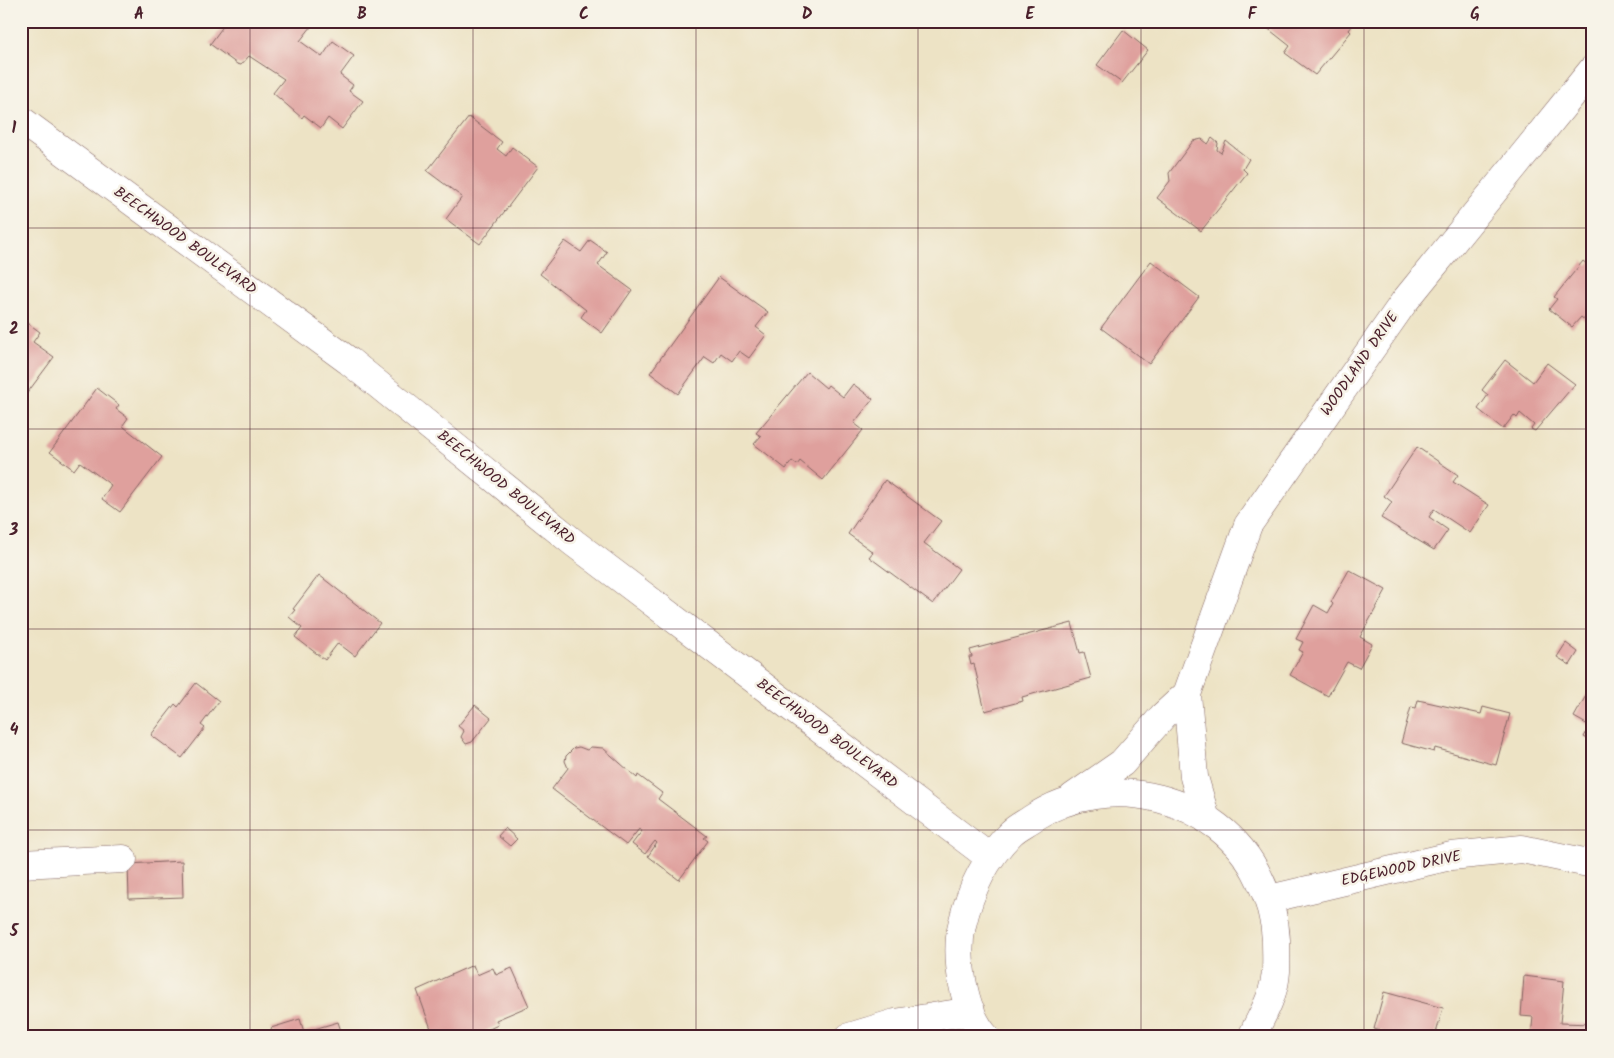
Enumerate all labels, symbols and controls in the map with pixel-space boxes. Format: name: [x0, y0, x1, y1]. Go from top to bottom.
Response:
text: A: [134, 2, 144, 27]
text: B: [357, 2, 367, 27]
text: C: [579, 2, 589, 27]
text: D: [802, 2, 813, 27]
text: E: [1026, 2, 1036, 27]
text: F: [1248, 2, 1258, 27]
text: G: [1470, 2, 1480, 27]
text: 1: [12, 116, 17, 141]
street label: BEECHWOOD BOULEVARD: [108, 181, 262, 301]
street label: WOODLAND DRIVE: [1315, 306, 1406, 421]
text: 2: [9, 317, 19, 342]
street label: BEECHWOOD BOULEVARD: [432, 424, 581, 552]
text: 3: [9, 518, 19, 543]
street label: BEECHWOOD BOULEVARD: [751, 673, 903, 796]
text: 4: [10, 718, 19, 743]
street label: EDGEWOOD DRIVE: [1339, 844, 1464, 893]
text: 5: [9, 919, 20, 944]

